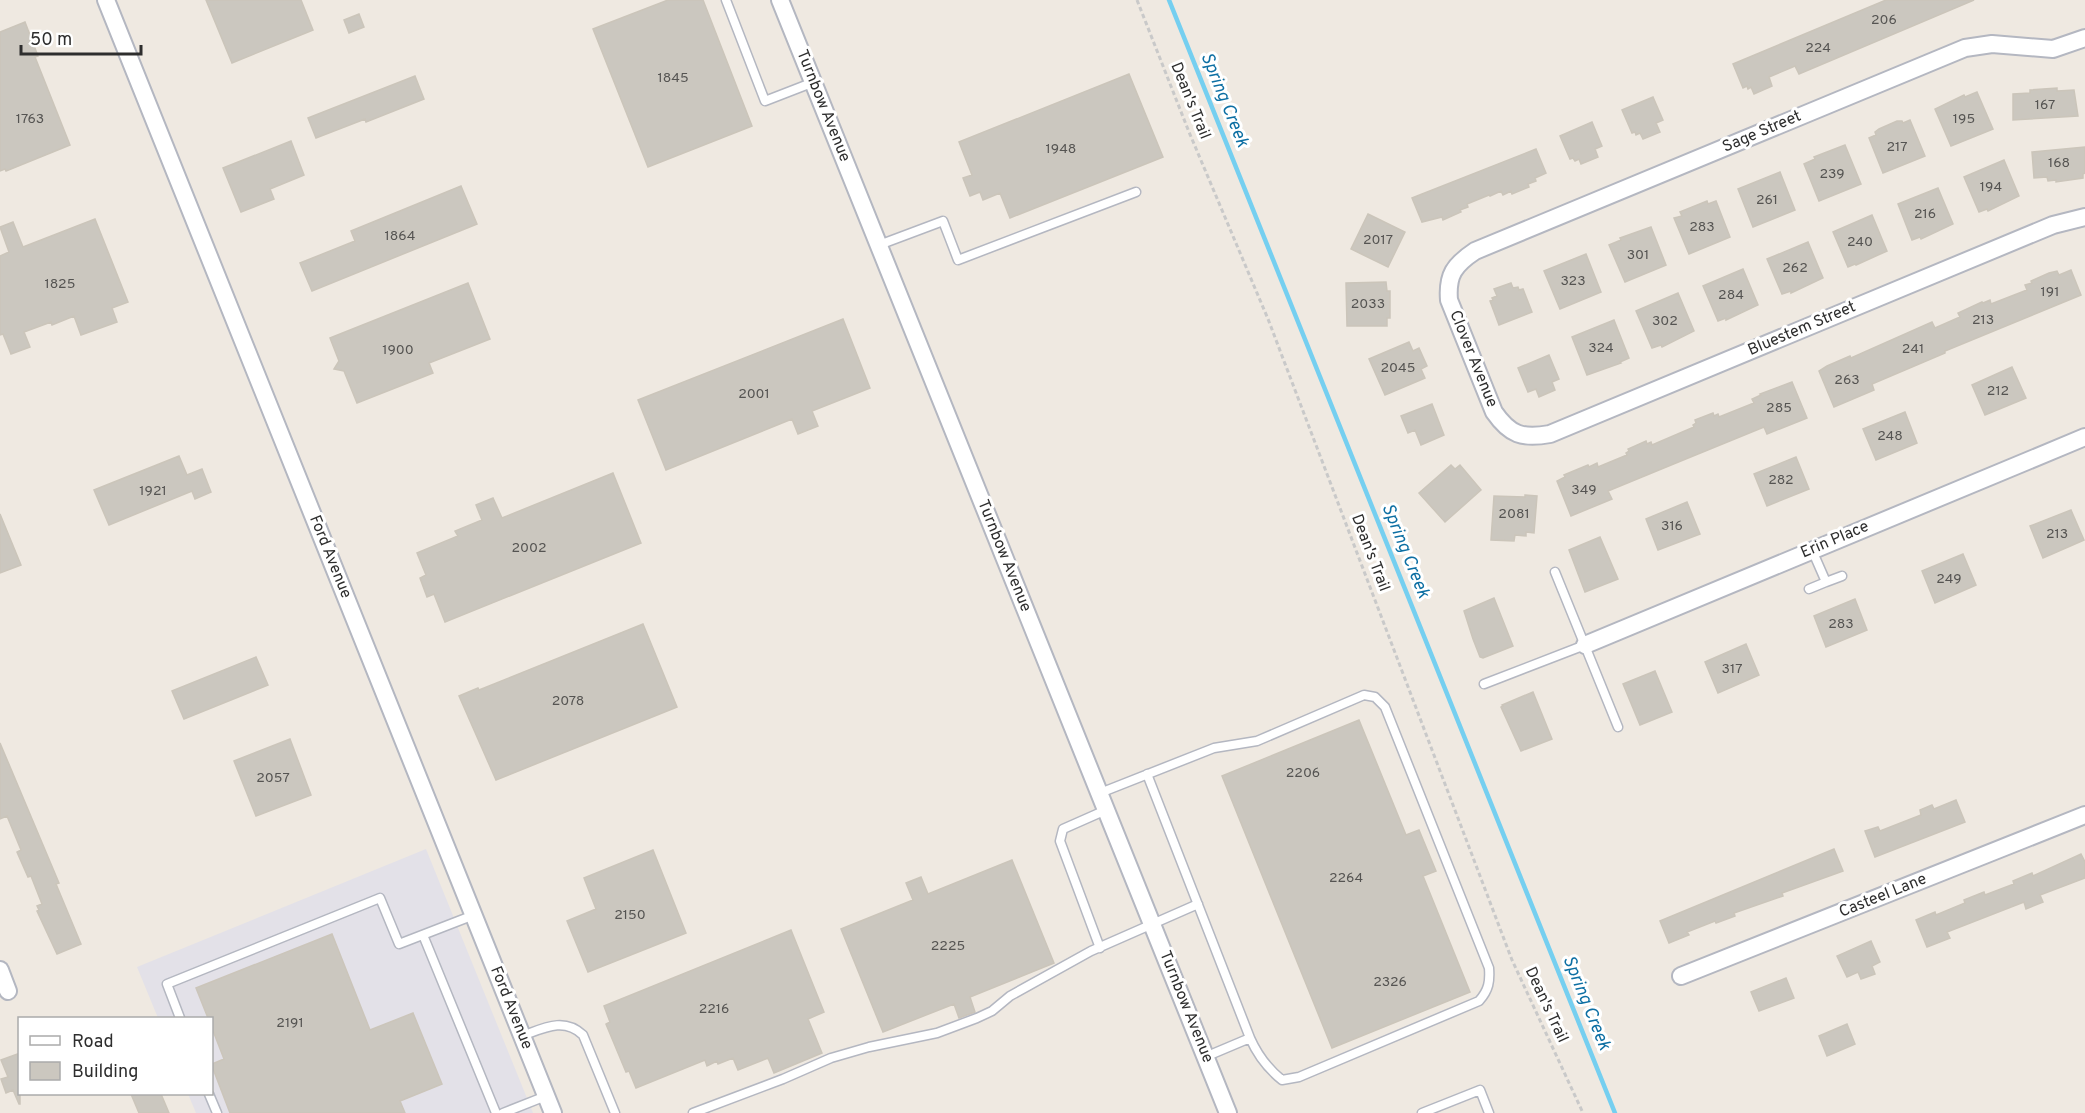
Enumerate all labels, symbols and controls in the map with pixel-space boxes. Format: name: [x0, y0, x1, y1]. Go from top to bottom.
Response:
house number: 206: [1871, 12, 1897, 29]
scale bar: [21, 18, 141, 56]
text: 50 m: [30, 29, 72, 52]
house number: 224: [1805, 40, 1831, 57]
street label: Turnbow Avenue: [791, 47, 855, 165]
water label: Spring Creek: [1195, 49, 1254, 152]
street label: Dean's Trail: [1165, 59, 1215, 143]
house number: 1845: [657, 70, 689, 87]
house number: 167: [2035, 97, 2055, 114]
street label: Sage Street: [1720, 106, 1804, 158]
house number: 1763: [16, 111, 44, 128]
house number: 195: [1953, 111, 1975, 128]
house number: 217: [1886, 139, 1908, 156]
house number: 1948: [1046, 141, 1076, 158]
house number: 168: [2048, 155, 2070, 172]
house number: 239: [1819, 166, 1845, 183]
house number: 194: [1980, 179, 2002, 196]
house number: 261: [1756, 192, 1778, 209]
house number: 216: [1914, 206, 1936, 223]
house number: 283: [1689, 219, 1715, 236]
house number: 1864: [385, 228, 415, 245]
house number: 2017: [1363, 232, 1393, 249]
house number: 240: [1847, 234, 1873, 251]
house number: 301: [1627, 247, 1649, 264]
house number: 262: [1782, 260, 1808, 277]
house number: 323: [1560, 273, 1586, 290]
house number: 1825: [45, 276, 75, 293]
house number: 191: [2041, 284, 2059, 301]
house number: 284: [1718, 287, 1744, 304]
house number: 2033: [1351, 296, 1385, 313]
street label: Bluestem Street: [1745, 297, 1859, 361]
street label: Clover Avenue: [1444, 307, 1502, 411]
house number: 213: [1972, 312, 1994, 329]
house number: 302: [1652, 313, 1678, 330]
house number: 324: [1588, 340, 1614, 357]
house number: 241: [1902, 341, 1924, 358]
house number: 1900: [382, 342, 414, 359]
house number: 2045: [1381, 360, 1415, 377]
house number: 263: [1834, 372, 1860, 389]
house number: 212: [1987, 383, 2009, 400]
house number: 2001: [738, 386, 770, 403]
house number: 285: [1766, 400, 1792, 417]
house number: 248: [1877, 428, 1903, 445]
house number: 282: [1768, 472, 1794, 489]
house number: 349: [1571, 482, 1597, 499]
house number: 1921: [139, 483, 167, 500]
street label: Turnbow Avenue: [972, 497, 1036, 615]
water label: Spring Creek: [1376, 500, 1435, 603]
house number: 2081: [1498, 506, 1530, 523]
street label: Dean's Trail: [1346, 511, 1394, 595]
street label: Ford Avenue: [304, 512, 356, 602]
street label: Erin Place: [1798, 517, 1872, 563]
house number: 316: [1661, 518, 1683, 535]
house number: 213: [2046, 526, 2068, 543]
house number: 2002: [512, 540, 547, 557]
house number: 249: [1936, 571, 1962, 588]
house number: 283: [1828, 616, 1854, 633]
house number: 317: [1722, 661, 1742, 678]
house number: 2078: [552, 693, 584, 710]
house number: 2206: [1286, 765, 1320, 782]
house number: 2057: [256, 770, 290, 787]
street label: Casteel Lane: [1836, 869, 1930, 923]
house number: 2264: [1329, 870, 1363, 887]
house number: 2150: [614, 907, 646, 924]
house number: 2225: [931, 938, 965, 955]
street label: Turnbow Avenue: [1154, 948, 1218, 1066]
water label: Spring Creek: [1557, 952, 1616, 1055]
street label: Ford Avenue: [485, 963, 537, 1053]
street label: Dean's Trail: [1520, 964, 1572, 1046]
house number: 2326: [1373, 974, 1407, 991]
house number: 2216: [699, 1001, 729, 1018]
house number: 2191: [276, 1015, 304, 1032]
legend: [18, 1017, 213, 1095]
text: Road: [72, 1031, 114, 1054]
text: Building: [72, 1061, 138, 1084]

